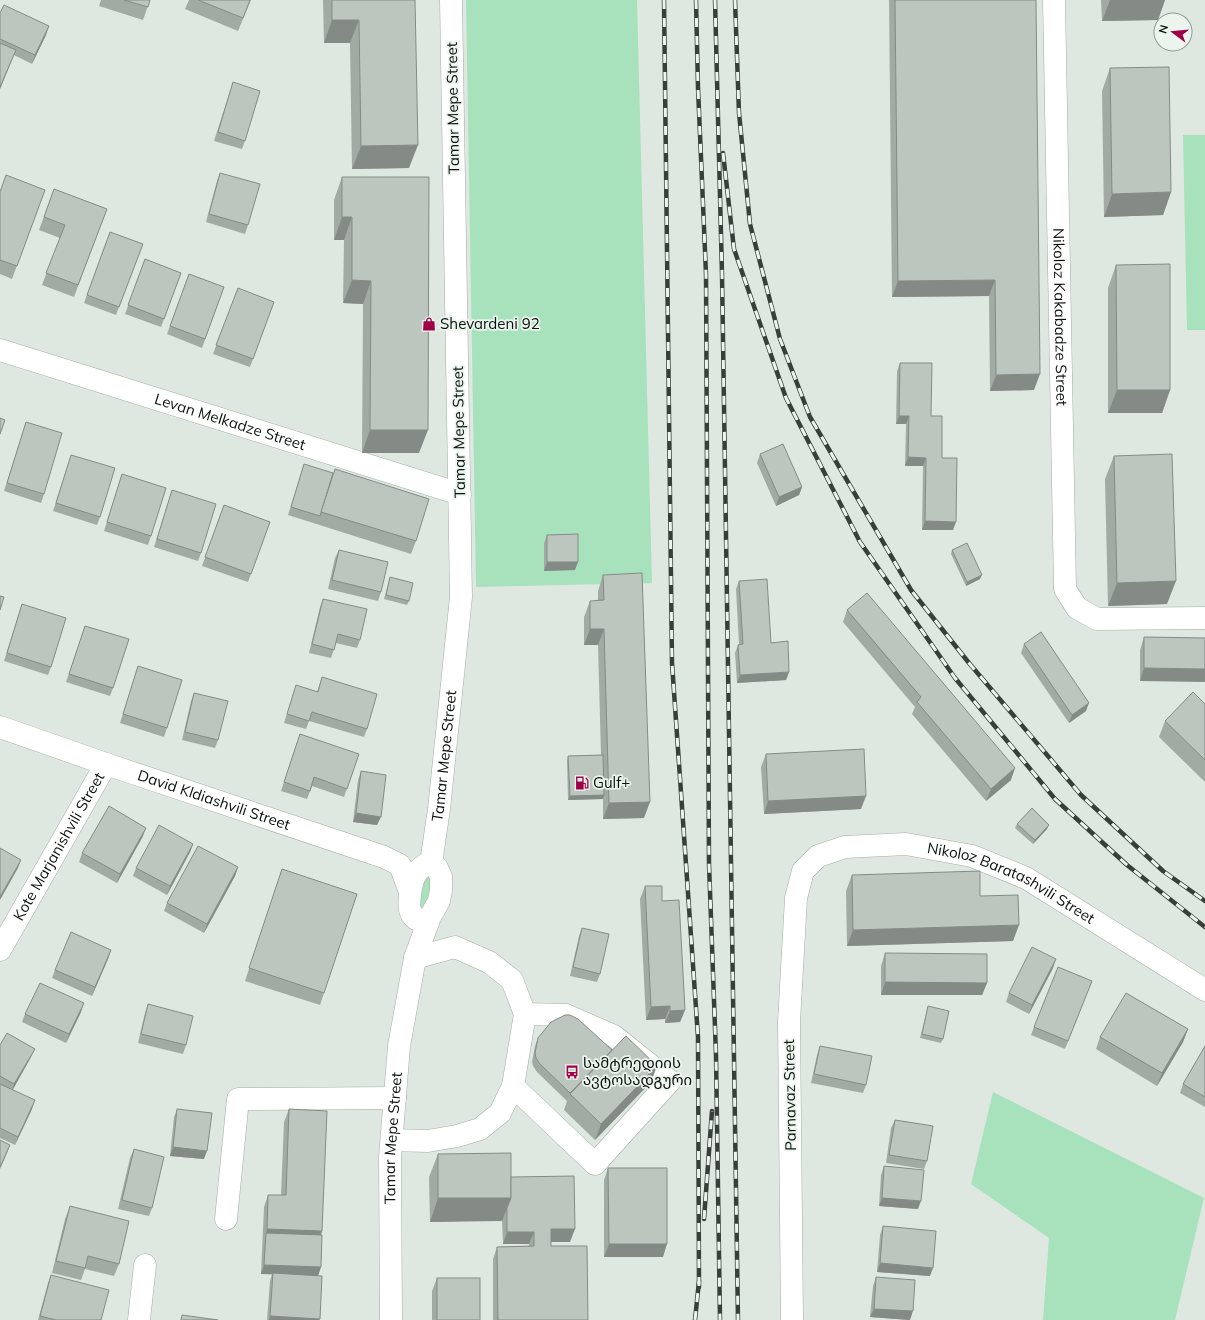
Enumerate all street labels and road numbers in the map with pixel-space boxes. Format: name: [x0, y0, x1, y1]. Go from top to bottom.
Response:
street label: Tamar Mepe Street: [442, 42, 463, 174]
street label: Nikoloz Kakabadze Street: [1049, 228, 1072, 406]
street label: Tamar Mepe Street: [448, 366, 469, 498]
street label: Levan Melkadze Street: [152, 389, 308, 454]
street label: Tamar Mepe Street: [427, 689, 460, 823]
street label: David Kldiashvili Street: [135, 765, 293, 834]
street label: Kote Marjanishvili Street: [9, 769, 108, 924]
street label: Nikoloz Baratashvili Street: [926, 838, 1098, 928]
street label: Parnavaz Street: [779, 1039, 800, 1151]
street label: Tamar Mepe Street: [380, 1071, 406, 1204]

